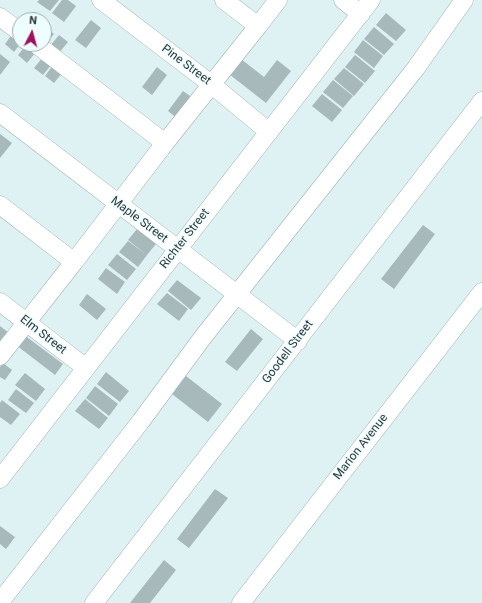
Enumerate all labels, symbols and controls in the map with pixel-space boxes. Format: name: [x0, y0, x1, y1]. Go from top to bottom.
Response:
north arrow: [12, 12, 52, 52]
text: N: [29, 14, 38, 27]
street label: Pine Street: [158, 42, 214, 88]
street label: Maple Street: [108, 194, 170, 246]
street label: Richter Street: [157, 206, 213, 272]
street label: Elm Street: [17, 312, 69, 358]
street label: Goodell Street: [260, 318, 316, 386]
street label: Marion Avenue: [331, 411, 391, 483]

